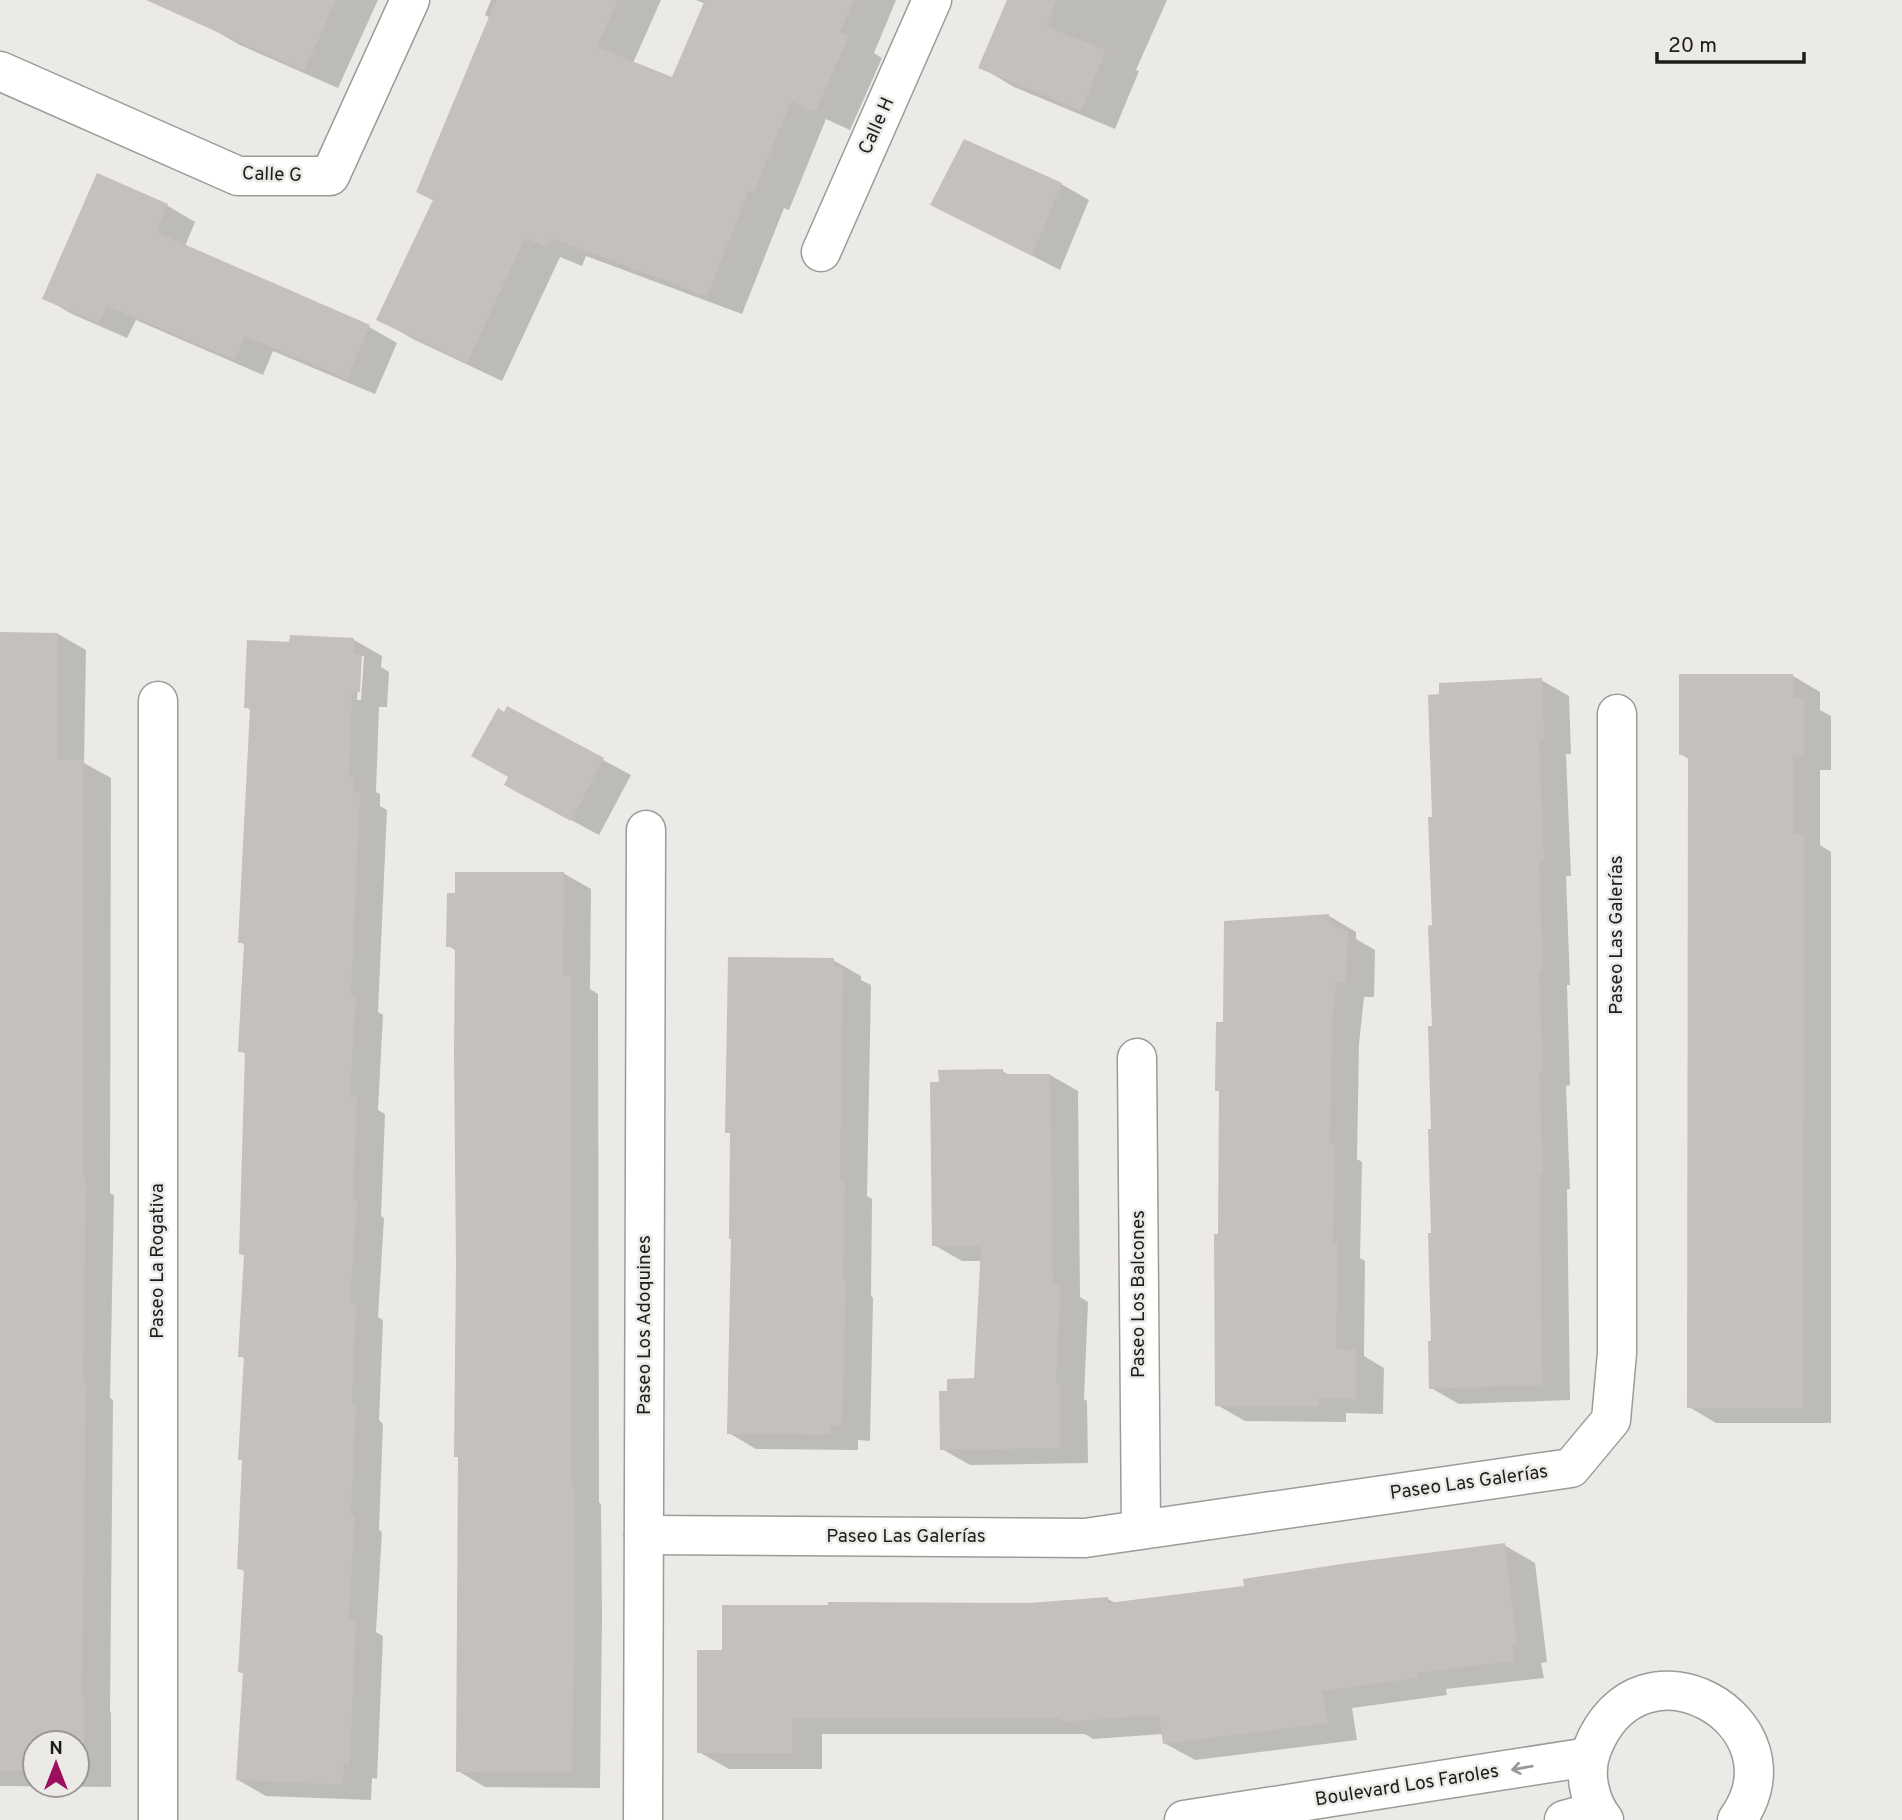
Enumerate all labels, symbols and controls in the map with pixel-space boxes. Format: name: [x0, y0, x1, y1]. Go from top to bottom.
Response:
scale bar: [1657, 21, 1804, 65]
text: 20 m: [1668, 33, 1717, 60]
street label: Calle H: [854, 94, 900, 158]
street label: Calle G: [242, 162, 302, 188]
street label: Paseo Las Galerías: [1605, 855, 1629, 1015]
street label: Paseo La Rogativa: [146, 1183, 170, 1339]
street label: Paseo Los Balcones: [1127, 1210, 1151, 1378]
street label: Paseo Los Adoquines: [633, 1235, 657, 1415]
street label: Paseo Las Galerías: [1388, 1460, 1550, 1506]
street label: Paseo Las Galerías: [826, 1525, 986, 1549]
north arrow: [21, 1729, 91, 1799]
text: N: [49, 1737, 63, 1761]
street label: Boulevard Los Faroles: [1313, 1760, 1501, 1812]
one-way arrow: [1511, 1762, 1534, 1775]

